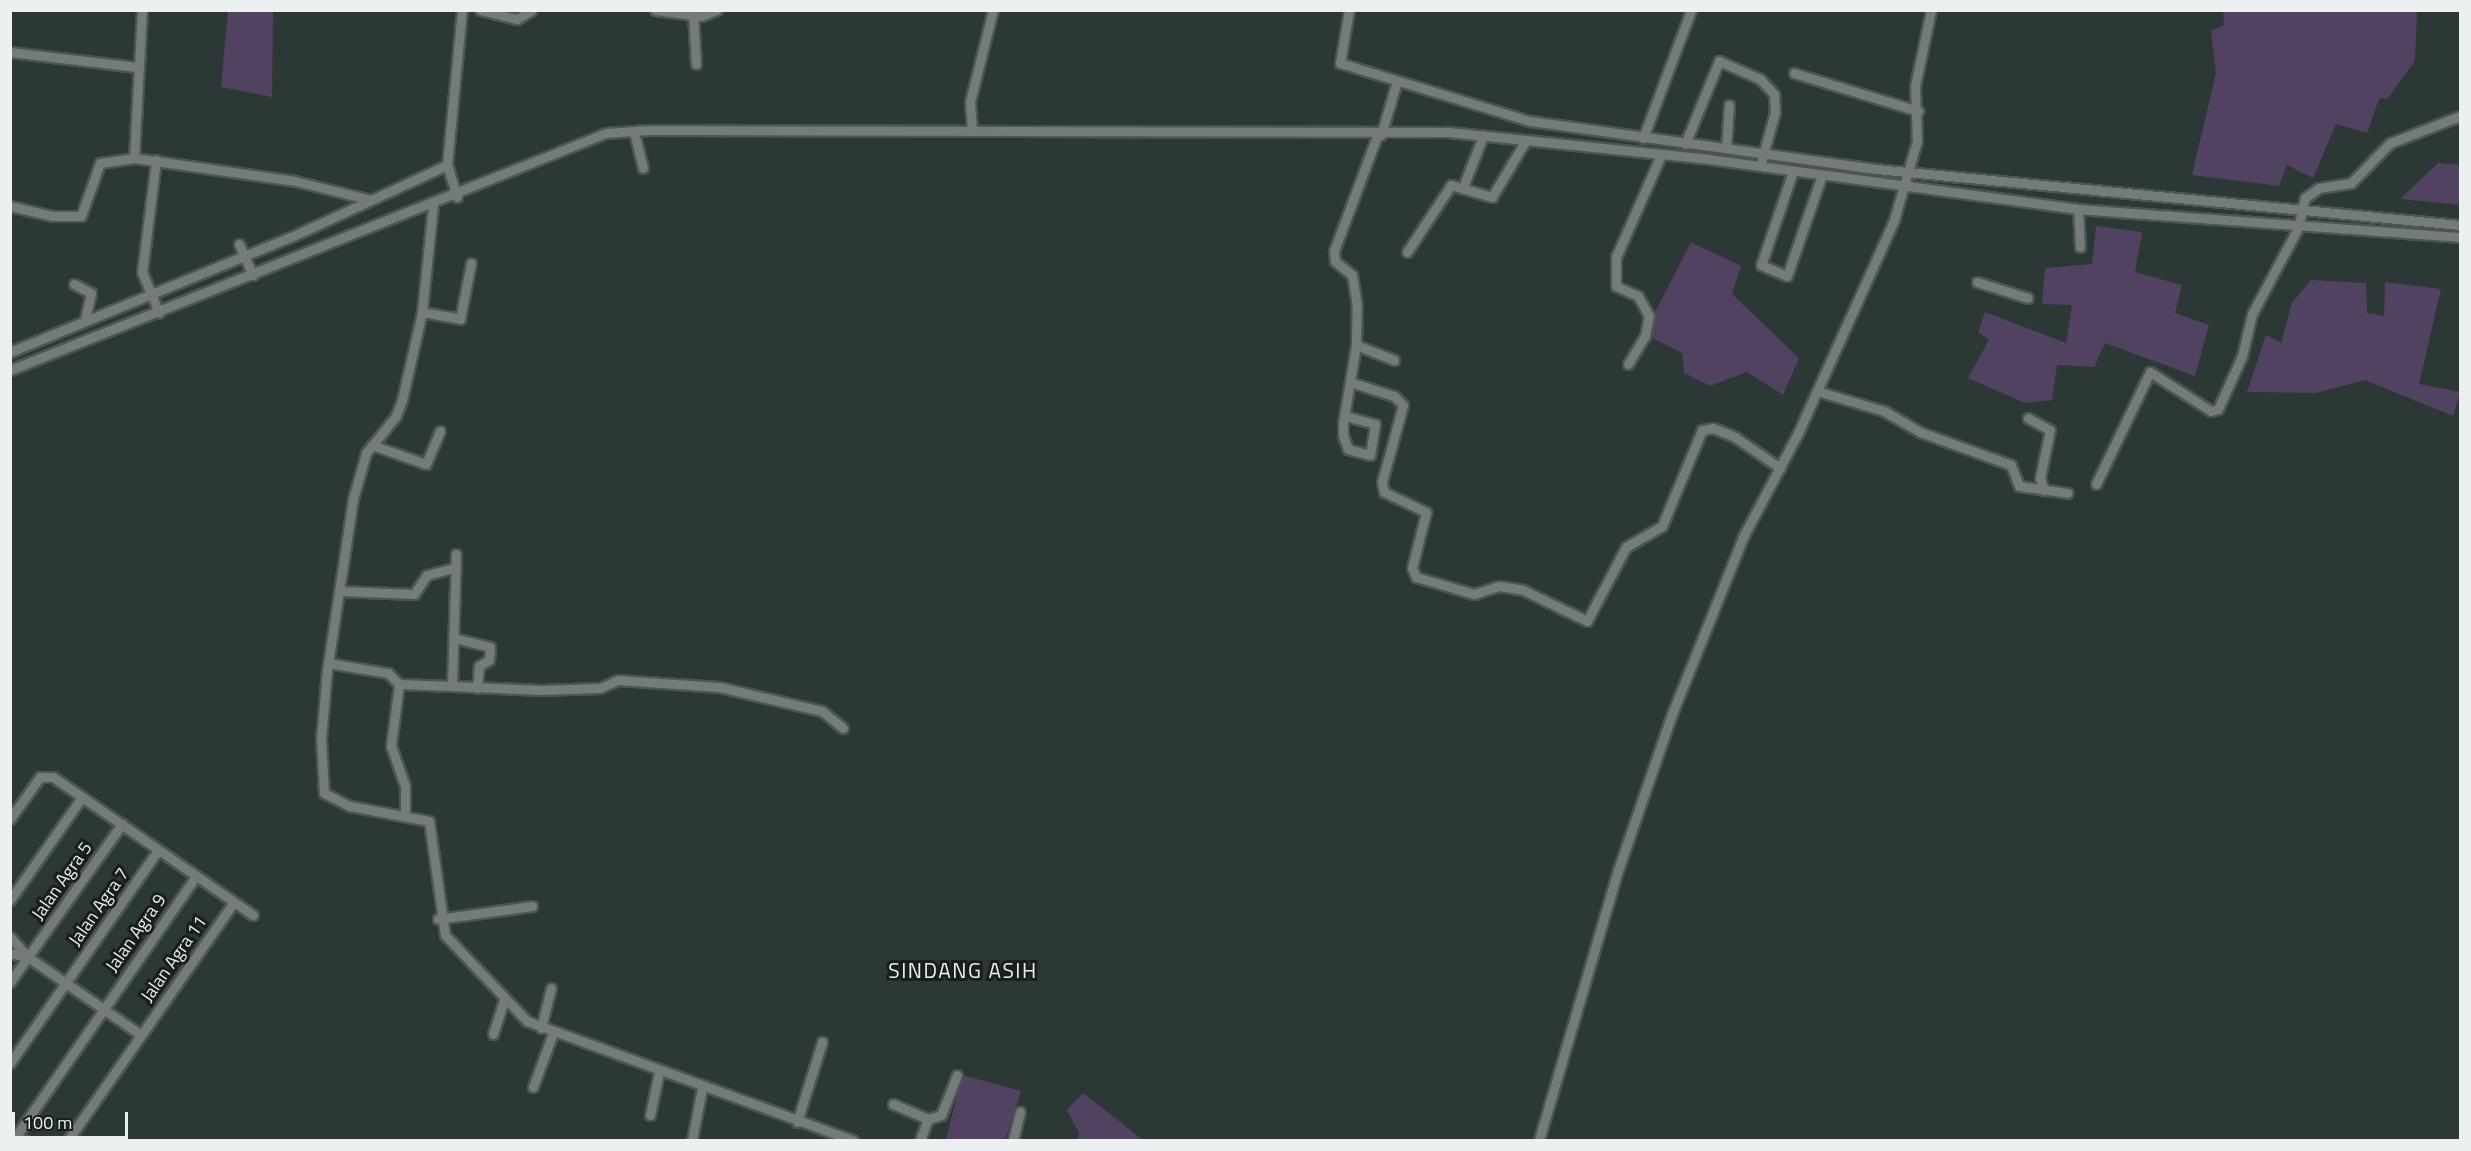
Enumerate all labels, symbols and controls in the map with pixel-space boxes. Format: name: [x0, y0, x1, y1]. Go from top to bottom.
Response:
street label: Jalan Agra 5: [27, 838, 97, 924]
street label: Jalan Agra 7: [64, 864, 134, 950]
street label: Jalan Agra 9: [101, 890, 171, 976]
street label: Jalan Agra 11: [136, 912, 212, 1006]
district label: SINDANG ASIH: [888, 957, 1038, 983]
scale bar: [15, 1100, 130, 1138]
text: 100 m: [23, 1109, 72, 1136]

